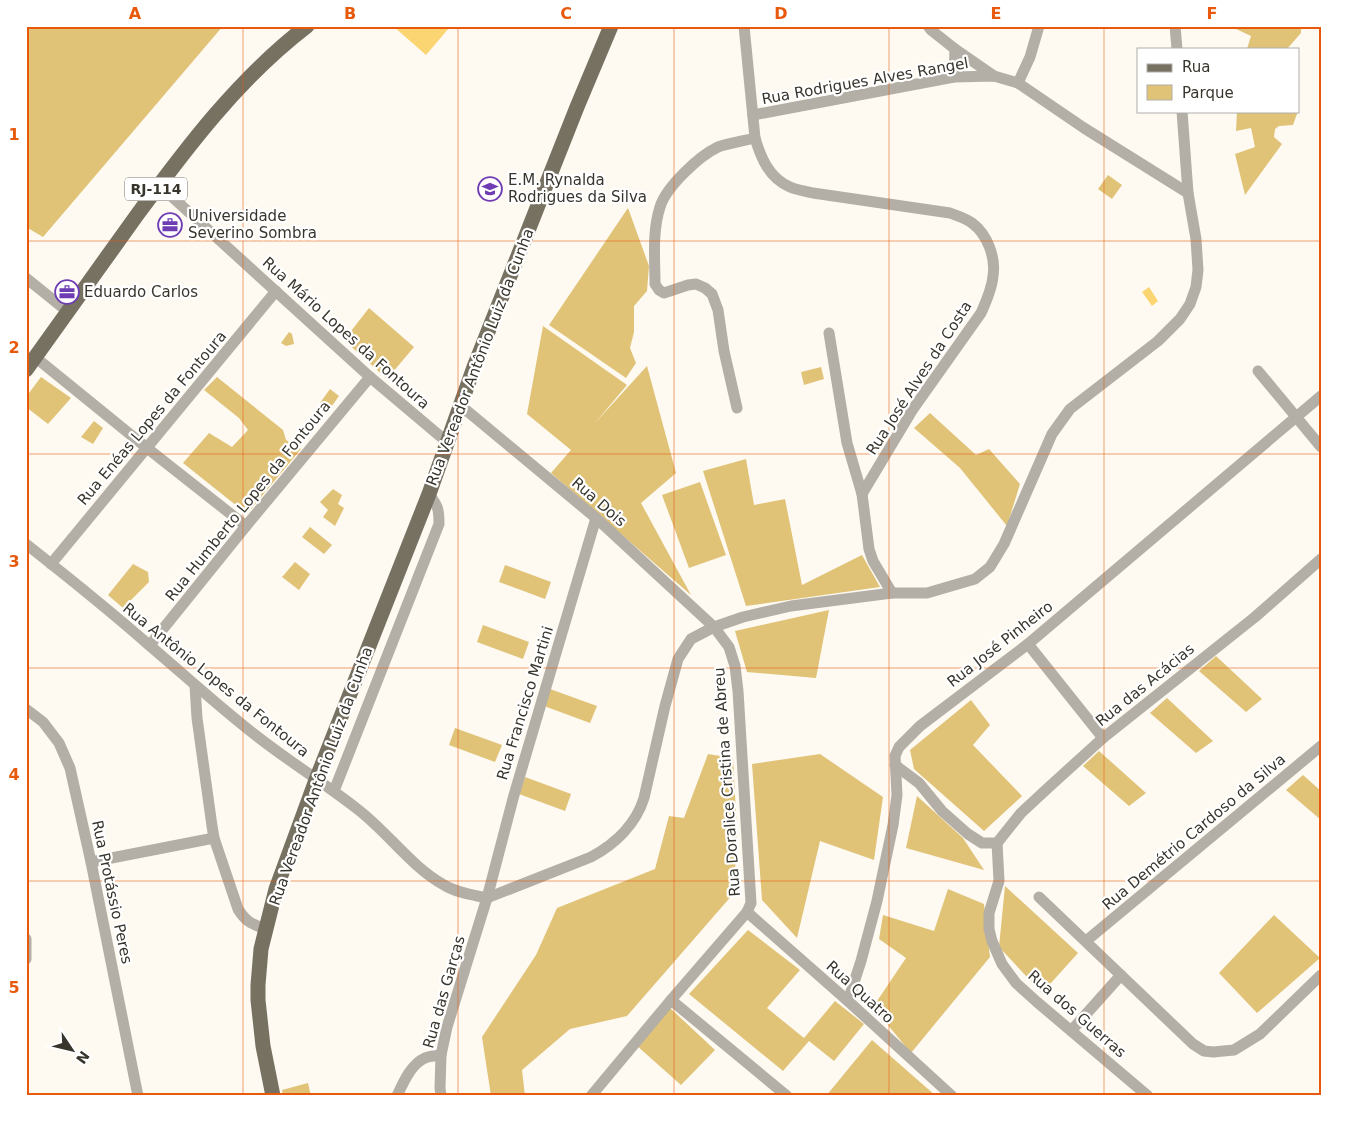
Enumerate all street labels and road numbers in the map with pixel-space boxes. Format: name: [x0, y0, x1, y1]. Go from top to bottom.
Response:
street label: Rua Rodrigues Alves Rangel: [760, 54, 970, 108]
road number: RJ-114: [125, 178, 187, 200]
street label: Rua Vereador Antônio Luiz da Cunha: [423, 226, 537, 488]
street label: Rua Mário Lopes da Fontoura: [259, 253, 433, 413]
street label: Rua José Alves da Costa: [862, 298, 976, 458]
street label: Rua Enéas Lopes da Fontoura: [74, 327, 230, 509]
street label: Rua Humberto Lopes da Fontoura: [162, 397, 334, 605]
street label: Rua Dois: [568, 474, 630, 531]
street label: Rua José Pinheiro: [944, 597, 1056, 691]
street label: Rua Antônio Lopes da Fontoura: [119, 599, 313, 761]
street label: Rua Francisco Martini: [493, 624, 557, 782]
street label: Rua das Acácias: [1092, 640, 1198, 730]
street label: Rua Vereador Antônio Luiz da Cunha: [266, 644, 376, 908]
street label: Rua Doralice Cristina de Abreu: [710, 667, 744, 897]
street label: Rua Demétrio Cardoso da Silva: [1099, 750, 1289, 914]
street label: Rua Protássio Peres: [88, 819, 136, 966]
street label: Rua das Garças: [419, 933, 469, 1050]
street label: Rua Quatro: [823, 957, 897, 1027]
street label: Rua dos Guerras: [1024, 967, 1130, 1062]

